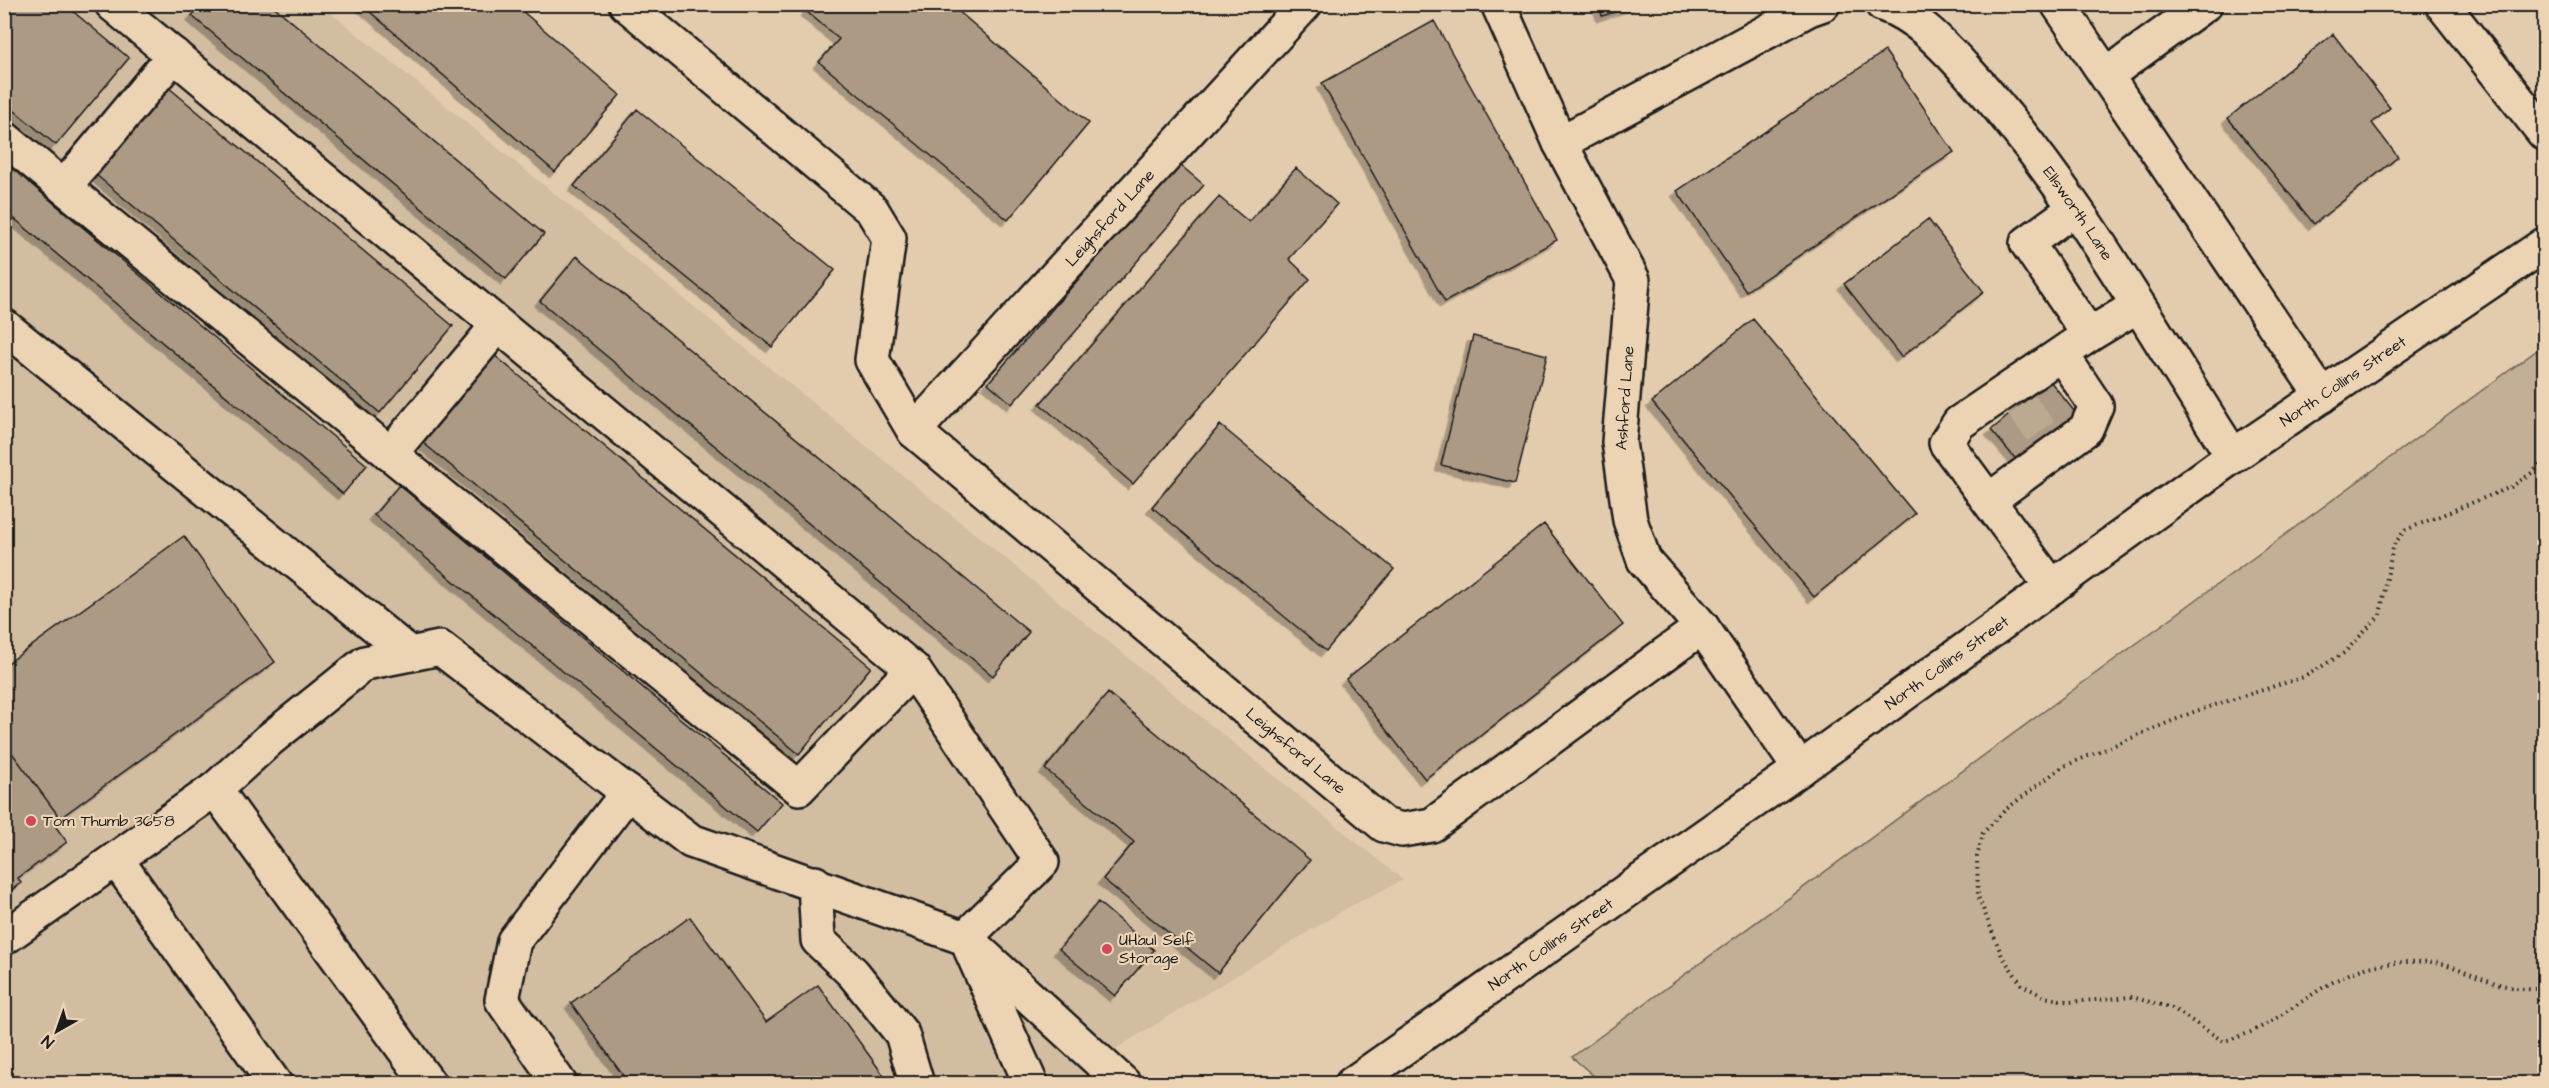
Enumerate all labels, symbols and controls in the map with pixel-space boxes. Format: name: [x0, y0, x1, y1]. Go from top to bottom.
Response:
street label: Ellsworth Lane: [2038, 162, 2118, 265]
street label: Leighsford Lane: [1060, 164, 1161, 272]
street label: North Collins Street: [2276, 330, 2411, 432]
street label: Ashford Lane: [1610, 345, 1640, 451]
street label: North Collins Street: [1880, 610, 2014, 715]
street label: Leighsford Lane: [1241, 703, 1351, 799]
place label: Tom Thumb 3658: [43, 810, 175, 832]
marker: Tom Thumb 3658: [24, 814, 38, 828]
street label: North Collins Street: [1484, 892, 1618, 996]
place label: UHaul Self Storage: [1119, 929, 1194, 970]
marker: UHaul Self Storage: [1100, 942, 1114, 956]
north arrow: [27, 1001, 87, 1061]
text: N: [37, 1030, 59, 1053]

